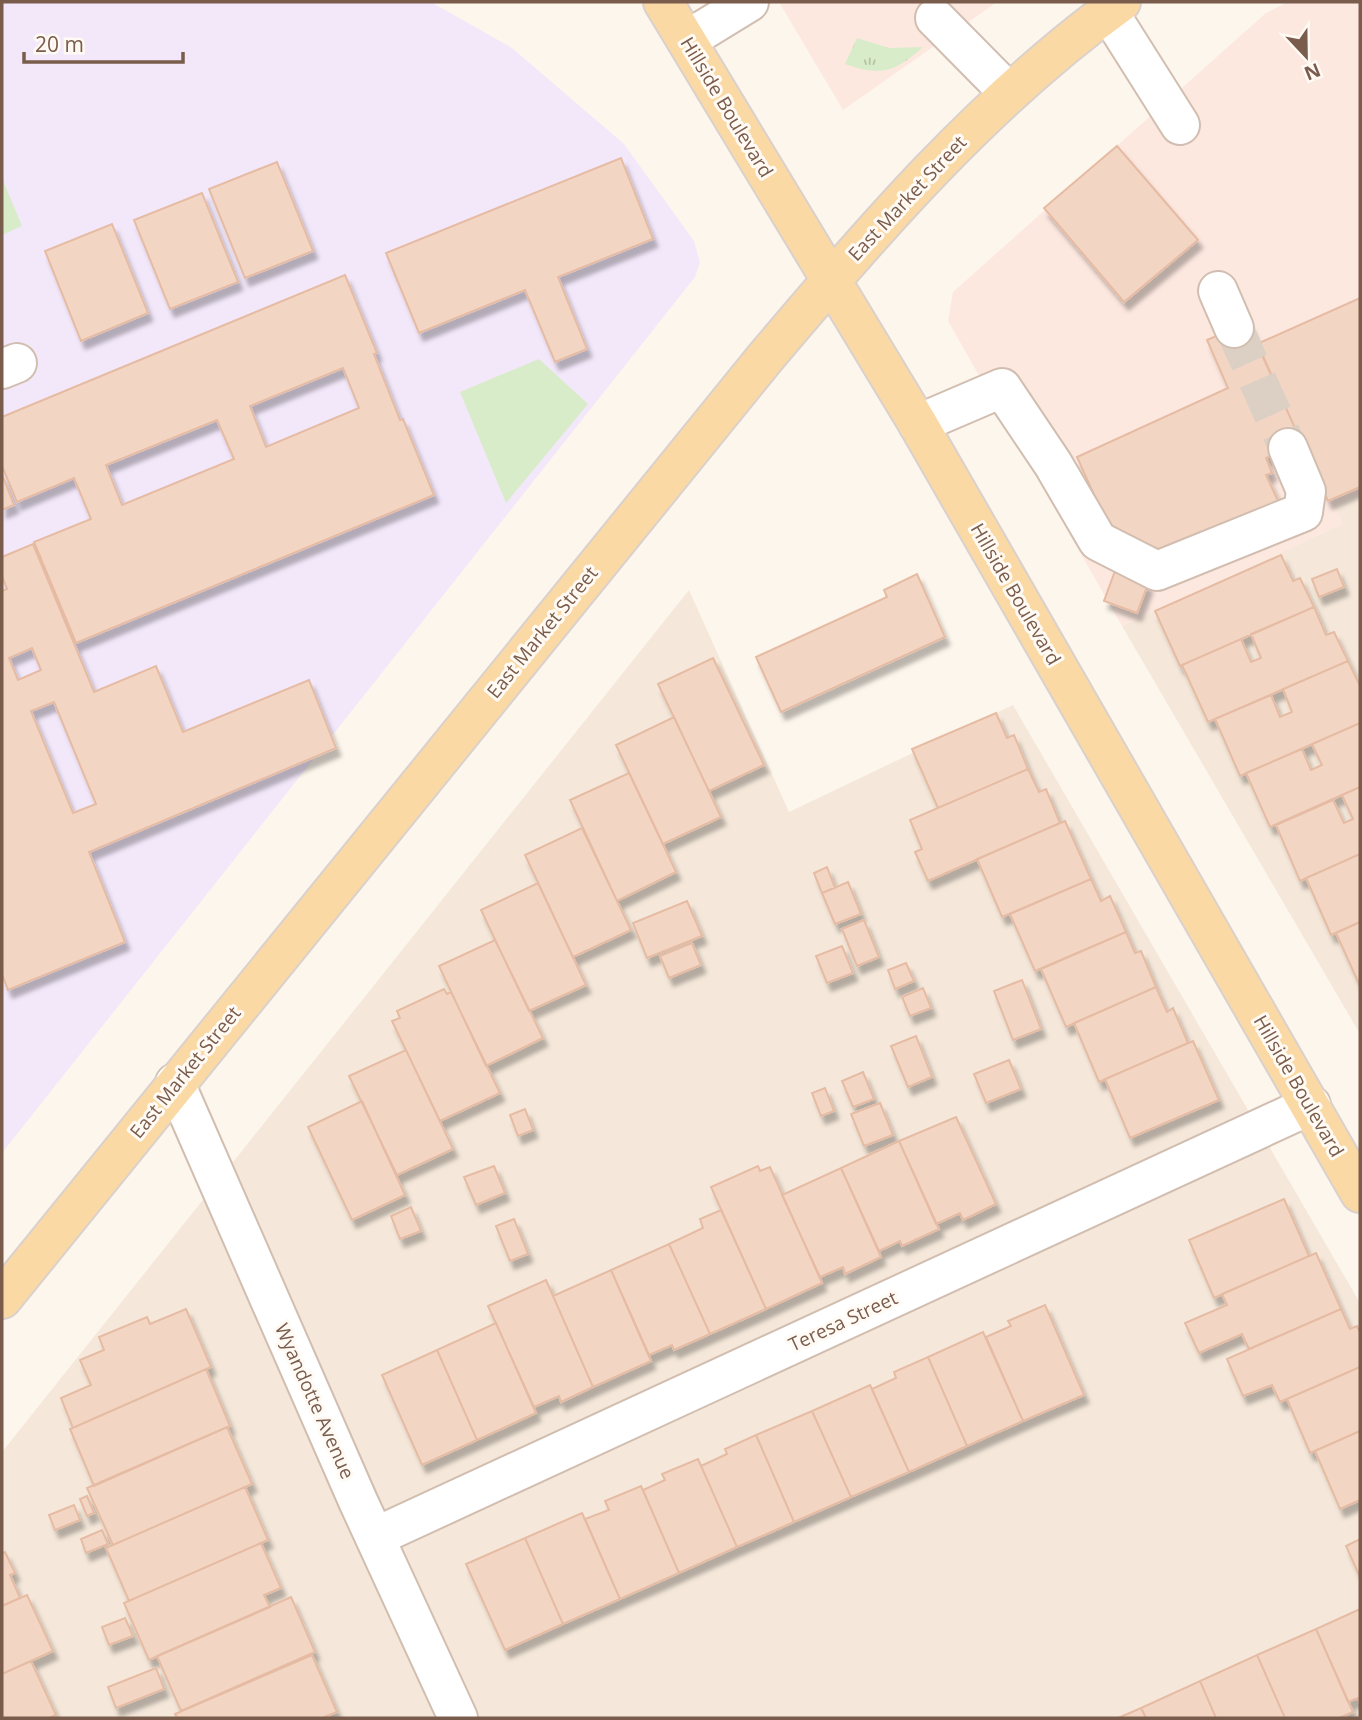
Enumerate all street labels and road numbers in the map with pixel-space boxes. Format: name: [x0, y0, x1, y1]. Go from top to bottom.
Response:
street label: Hillside Boulevard: [675, 32, 779, 182]
street label: East Market Street: [842, 129, 972, 266]
street label: Hillside Boulevard: [965, 518, 1067, 670]
street label: East Market Street: [481, 560, 603, 703]
street label: East Market Street: [124, 1000, 246, 1143]
street label: Hillside Boulevard: [1248, 1010, 1350, 1162]
street label: Teresa Street: [784, 1284, 902, 1358]
street label: Wyandotte Avenue: [269, 1319, 361, 1483]

